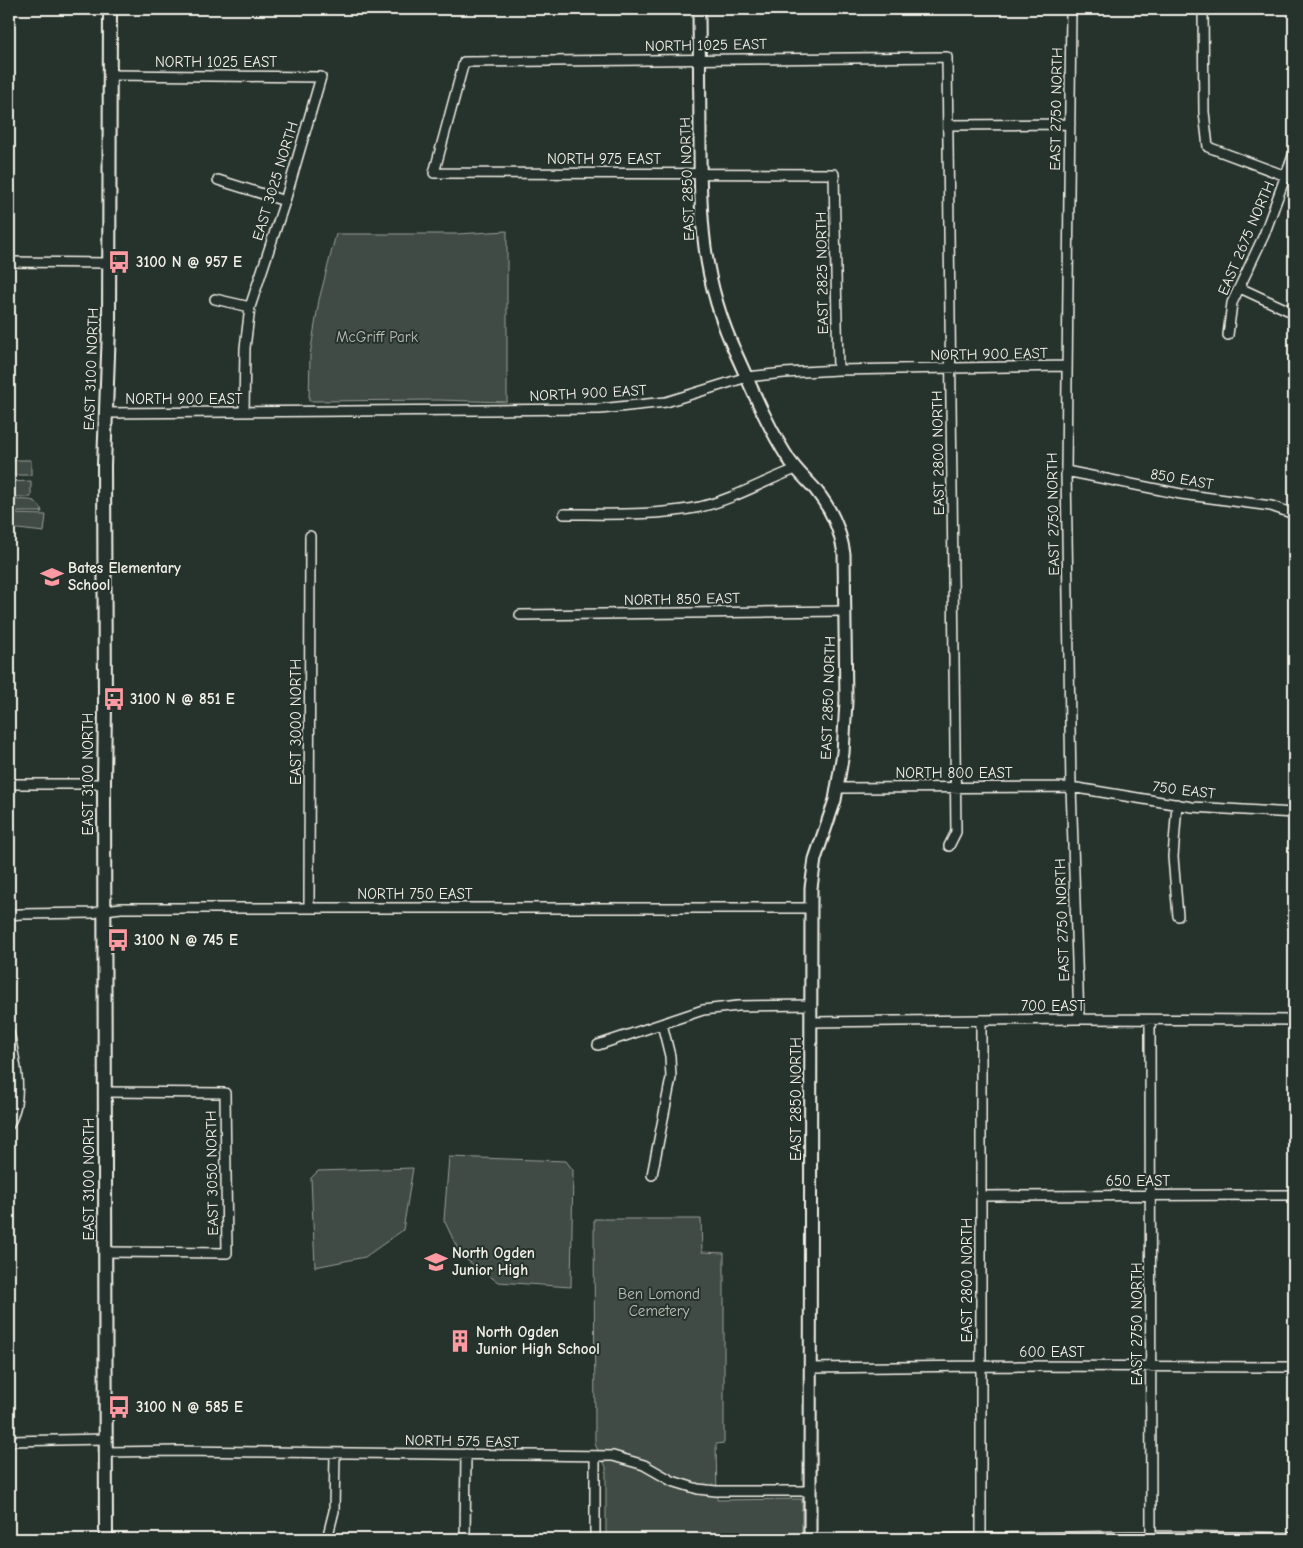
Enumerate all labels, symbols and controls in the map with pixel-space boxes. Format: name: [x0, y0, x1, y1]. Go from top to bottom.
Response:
street label: NORTH 1025 EAST: [645, 35, 767, 55]
street label: EAST 2750 NORTH: [1046, 47, 1066, 171]
street label: NORTH 1025 EAST: [155, 53, 277, 71]
street label: EAST 2850 NORTH: [676, 117, 698, 241]
street label: EAST 3025 NORTH: [248, 119, 302, 243]
street label: NORTH 975 EAST: [547, 150, 661, 168]
street label: EAST 2675 NORTH: [1214, 178, 1278, 298]
street label: EAST 2825 NORTH: [812, 212, 832, 334]
bus stop icon: 3100 N @ 957 E: [106, 249, 132, 275]
place label: 3100 N @ 957 E: [136, 253, 242, 271]
street label: EAST 3100 NORTH: [80, 307, 102, 431]
park label: McGriff Park: [336, 328, 419, 346]
street label: NORTH 900 EAST: [930, 344, 1048, 364]
street label: NORTH 900 EAST: [529, 381, 647, 405]
street label: NORTH 900 EAST: [125, 390, 243, 408]
street label: EAST 2800 NORTH: [928, 390, 948, 516]
street label: EAST 2750 NORTH: [1043, 452, 1063, 576]
street label: 850 EAST: [1149, 465, 1215, 493]
place label: Bates Elementary School: [68, 559, 181, 594]
school or university icon: Bates Elementary School: [39, 564, 65, 590]
street label: NORTH 850 EAST: [624, 589, 740, 609]
street label: EAST 2850 NORTH: [817, 636, 839, 760]
street label: EAST 3000 NORTH: [287, 659, 305, 785]
bus stop icon: 3100 N @ 851 E: [101, 686, 127, 712]
place label: 3100 N @ 851 E: [130, 690, 235, 708]
street label: EAST 3100 NORTH: [79, 713, 97, 835]
street label: NORTH 800 EAST: [895, 764, 1013, 782]
street label: 750 EAST: [1152, 777, 1217, 803]
street label: EAST 2750 NORTH: [1051, 858, 1073, 982]
street label: NORTH 750 EAST: [357, 885, 473, 903]
bus stop icon: 3100 N @ 745 E: [105, 927, 131, 953]
place label: 3100 N @ 745 E: [134, 931, 238, 949]
street label: 700 EAST: [1021, 997, 1085, 1015]
street label: EAST 2850 NORTH: [787, 1037, 805, 1161]
street label: EAST 3050 NORTH: [202, 1110, 222, 1236]
street label: EAST 3100 NORTH: [80, 1118, 98, 1240]
street label: 650 EAST: [1106, 1172, 1170, 1190]
street label: EAST 2800 NORTH: [958, 1218, 976, 1342]
place label: North Ogden Junior High: [452, 1244, 535, 1279]
school or university icon: North Ogden Junior High: [423, 1249, 449, 1275]
street label: EAST 2750 NORTH: [1128, 1262, 1146, 1386]
park label: Ben Lomond Cemetery: [618, 1285, 700, 1320]
place label: North Ogden Junior High School: [476, 1323, 600, 1358]
building icon: North Ogden Junior High School: [447, 1328, 473, 1354]
street label: 600 EAST: [1019, 1343, 1085, 1361]
bus stop icon: 3100 N @ 585 E: [106, 1394, 132, 1420]
place label: 3100 N @ 585 E: [136, 1398, 243, 1416]
street label: NORTH 575 EAST: [405, 1431, 519, 1451]

